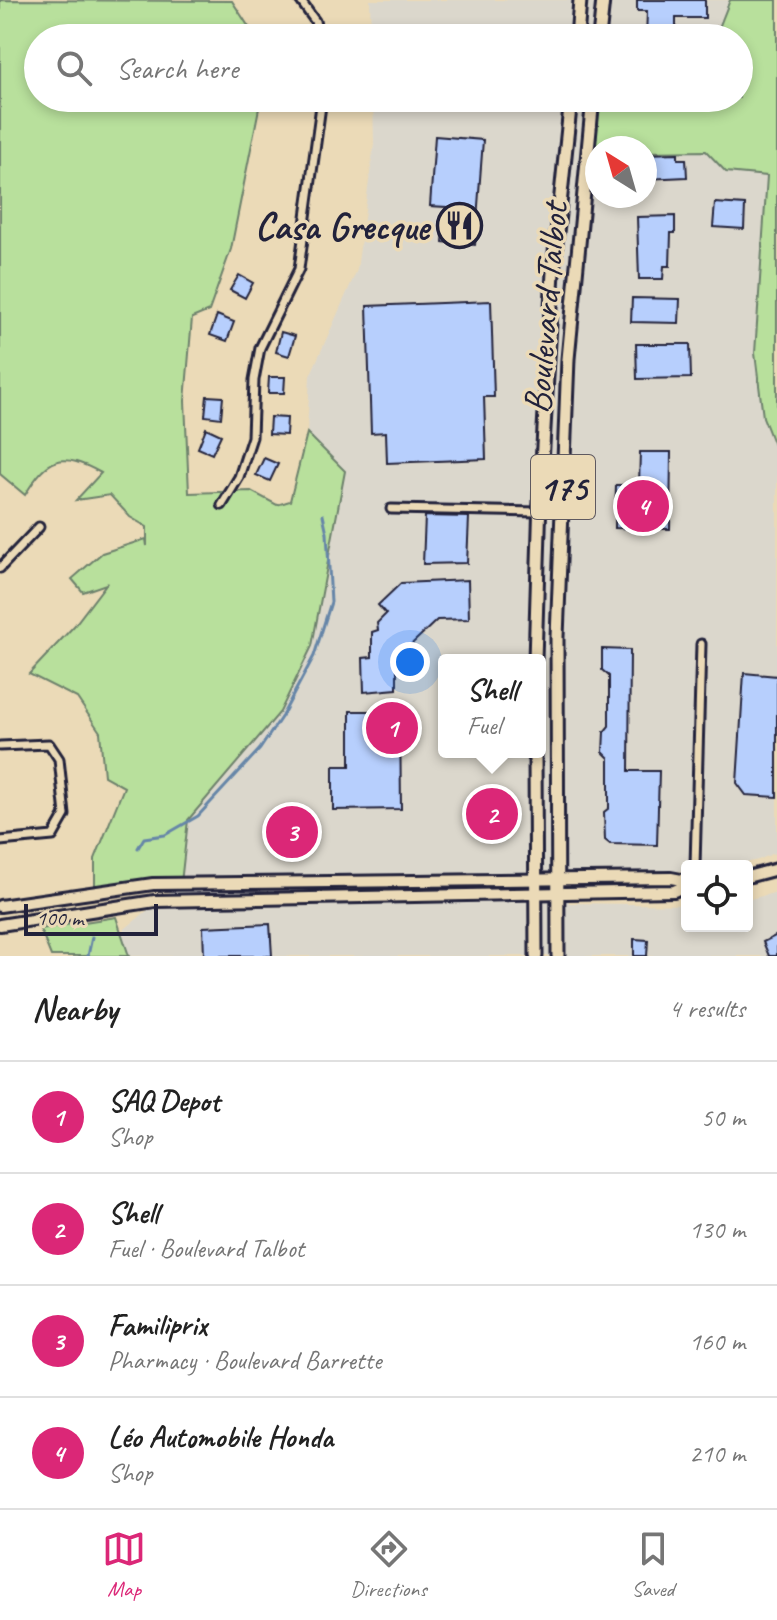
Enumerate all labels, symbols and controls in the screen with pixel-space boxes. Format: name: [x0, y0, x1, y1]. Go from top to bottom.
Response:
search box: [24, 24, 753, 112]
icon: search: [52, 46, 96, 90]
text: Search here: [116, 49, 238, 87]
north arrow: [585, 136, 657, 208]
street label: Boulevard Talbot: [513, 197, 578, 415]
restaurant icon: Casa Grecque: [436, 202, 484, 250]
place label: Casa Grecque: [255, 203, 432, 250]
road number: 175: [531, 455, 595, 519]
pin: 4: [617, 476, 669, 536]
your location: [390, 642, 430, 682]
popup: [438, 654, 546, 758]
text: Shell: [467, 671, 517, 709]
pin: 1: [366, 698, 418, 758]
text: Fuel: [467, 709, 501, 742]
pin: 2: [466, 784, 518, 844]
pin: 3: [266, 802, 318, 862]
map controls: [681, 860, 753, 932]
button: locate: [681, 860, 753, 932]
scale bar: [24, 900, 158, 936]
text: 100 m: [36, 904, 83, 932]
text: Nearby: [32, 987, 118, 1030]
text: 4 results: [669, 992, 745, 1025]
text: SAQ Depot: [108, 1082, 220, 1120]
text: 1: [52, 1101, 64, 1134]
text: 50 m: [701, 1101, 745, 1134]
text: Shop: [108, 1120, 152, 1153]
text: Shell: [108, 1194, 158, 1232]
text: 2: [52, 1213, 64, 1246]
text: 130 m: [689, 1213, 745, 1246]
text: Fuel · Boulevard Talbot: [108, 1232, 304, 1265]
text: Familiprix: [108, 1306, 207, 1344]
text: 3: [52, 1325, 64, 1358]
text: 160 m: [689, 1325, 745, 1358]
text: Pharmacy · Boulevard Barrette: [108, 1344, 381, 1377]
text: Léo Automobile Honda: [108, 1418, 333, 1456]
text: 4: [52, 1437, 64, 1470]
text: 210 m: [689, 1437, 745, 1470]
text: Shop: [108, 1456, 152, 1489]
tab: Map: [102, 1527, 146, 1603]
tab: Directions: [350, 1527, 427, 1603]
tab: Saved: [631, 1527, 675, 1603]

